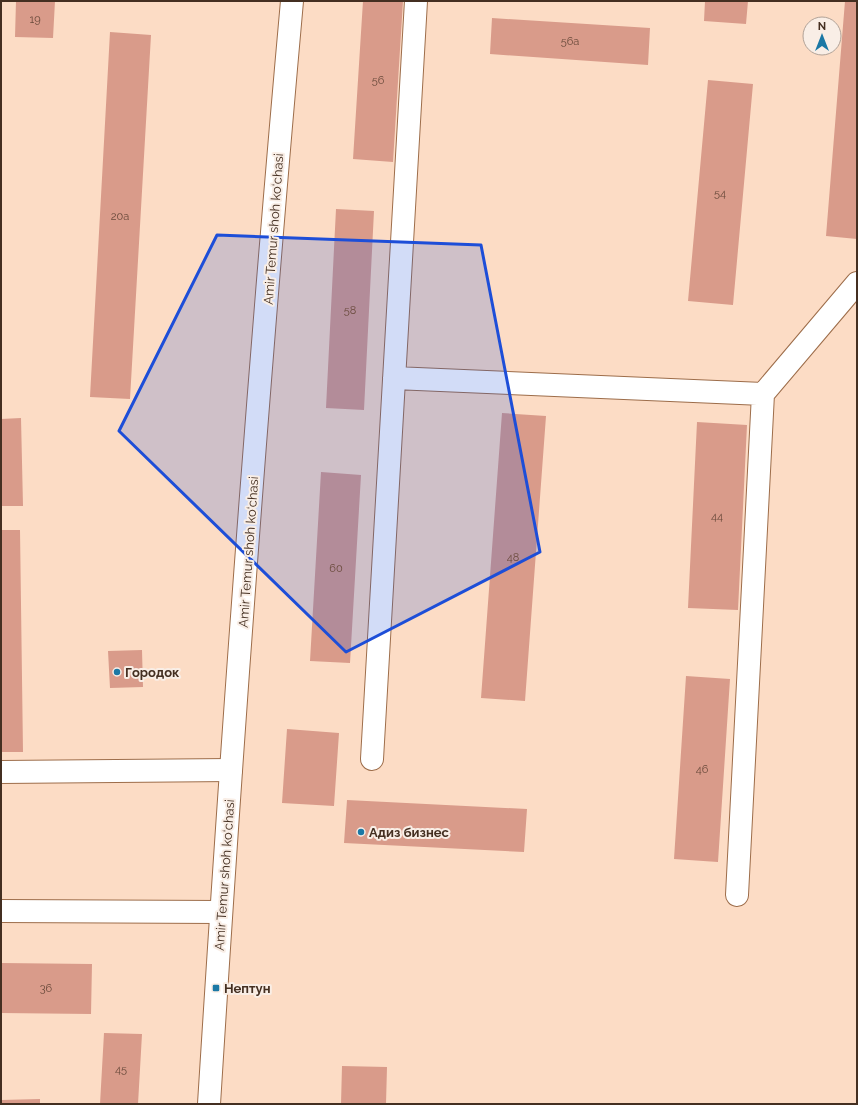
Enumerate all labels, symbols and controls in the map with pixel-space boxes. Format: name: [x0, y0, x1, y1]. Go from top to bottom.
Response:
house number: 19: [29, 13, 41, 26]
north arrow: [802, 16, 842, 56]
text: N: [818, 20, 826, 33]
house number: 56a: [561, 35, 579, 48]
house number: 56: [372, 74, 385, 87]
street label: Amir Temur shoh ko‘chasi: [261, 153, 286, 305]
house number: 54: [714, 187, 726, 200]
house number: 20a: [111, 210, 129, 223]
house number: 58: [344, 304, 356, 317]
street label: Amir Temur shoh ko‘chasi: [236, 476, 261, 628]
house number: 44: [711, 510, 723, 523]
house number: 48: [507, 551, 519, 564]
house number: 60: [329, 562, 343, 575]
place label: Городок: [125, 665, 180, 680]
marker: Городок: [112, 667, 122, 677]
house number: 46: [696, 763, 709, 776]
street label: Amir Temur shoh ko‘chasi: [212, 799, 237, 951]
place label: Адиз бизнес: [369, 825, 450, 840]
marker: Адиз бизнес: [356, 827, 366, 837]
place label: Нептун: [224, 981, 271, 996]
house number: 36: [40, 982, 53, 995]
marker: Нептун: [211, 983, 221, 993]
house number: 45: [115, 1063, 127, 1076]

